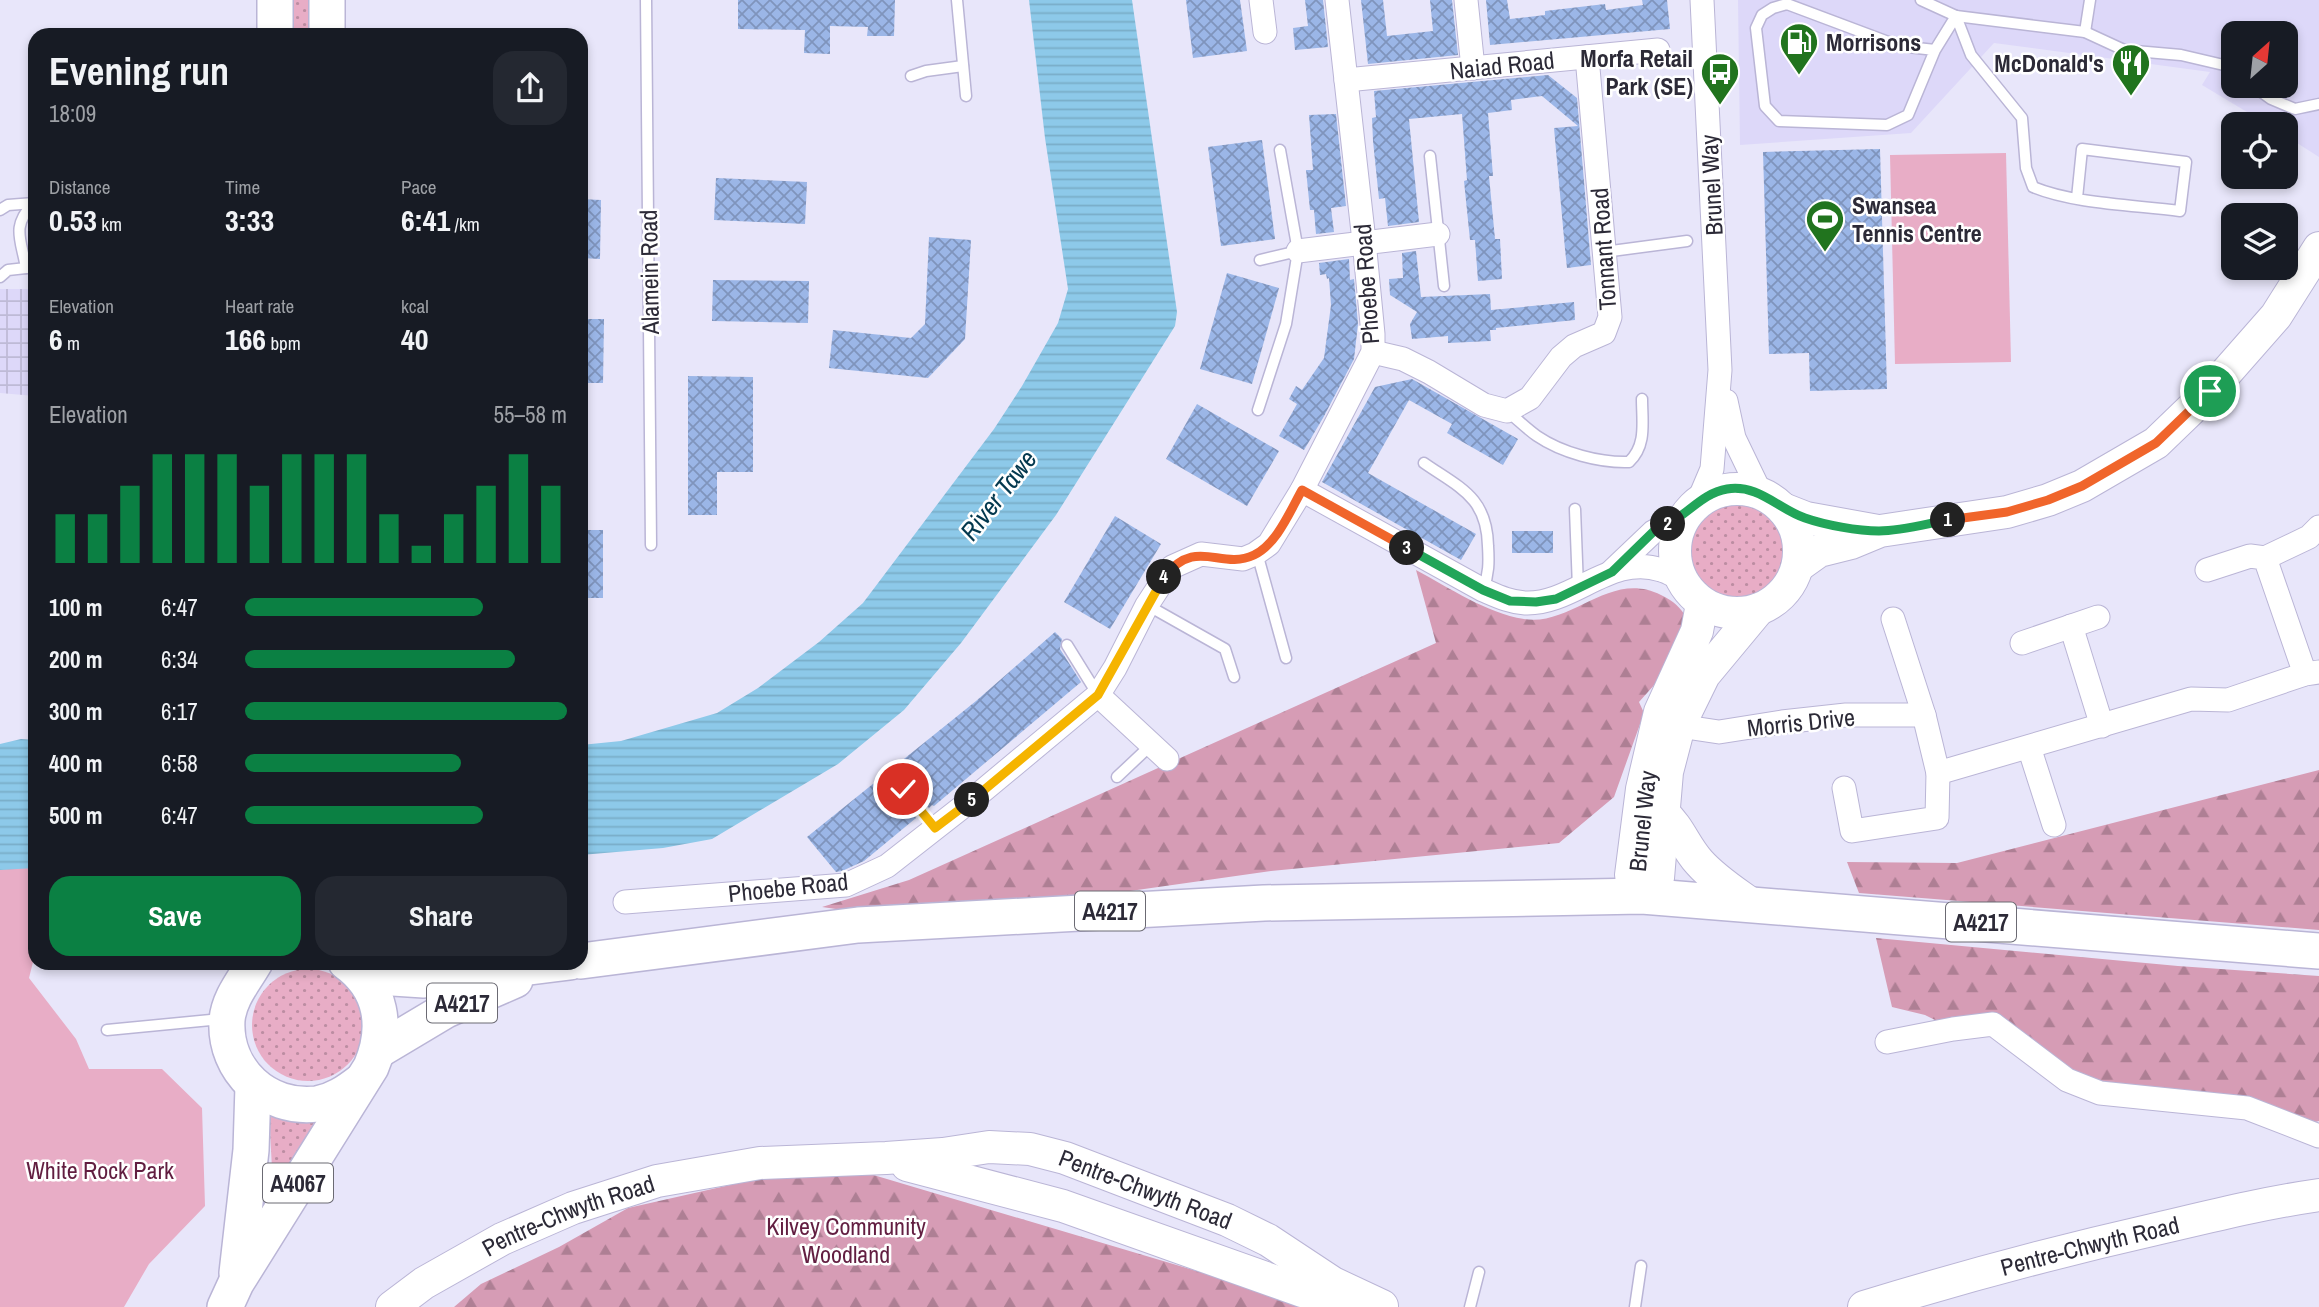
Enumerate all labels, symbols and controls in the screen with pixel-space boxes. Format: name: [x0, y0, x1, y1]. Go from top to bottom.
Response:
fuel station icon: Morrisons: [1778, 21, 1820, 76]
north arrow: [2221, 21, 2298, 98]
map controls: [2221, 21, 2298, 280]
place label: Morrisons: [1826, 26, 1921, 58]
place label: Morfa Retail Park (SE): [1580, 42, 1693, 102]
restaurant icon: McDonald's: [2110, 42, 2152, 97]
street label: Naiad Road: [1448, 44, 1556, 86]
text: Evening run: [49, 46, 229, 97]
place label: McDonald's: [1994, 47, 2104, 79]
button: share: [493, 51, 567, 125]
bus stop icon: Morfa Retail Park (SE): [1699, 51, 1741, 106]
text: 18:09: [49, 98, 96, 129]
button: locate: [2221, 112, 2298, 189]
street label: Brunel Way: [1692, 134, 1730, 236]
text: Distance: [49, 174, 110, 200]
text: Time: [225, 174, 260, 200]
text: Pace: [401, 174, 437, 200]
street label: Tonnant Road: [1583, 187, 1623, 311]
place label: Swansea Tennis Centre: [1852, 189, 1982, 249]
sports icon: Swansea Tennis Centre: [1804, 198, 1846, 253]
text: 0.53: [49, 200, 97, 240]
text: 3:33: [225, 200, 274, 240]
text: 6:41: [401, 200, 450, 240]
button: layers: [2221, 203, 2298, 280]
street label: Alamein Road: [632, 209, 666, 336]
text: km: [97, 211, 122, 237]
text: /km: [450, 211, 480, 237]
street label: Phoebe Road: [1346, 223, 1386, 345]
text: Elevation: [49, 293, 114, 319]
text: Heart rate: [225, 293, 294, 319]
text: kcal: [401, 293, 429, 319]
text: 6: [49, 319, 63, 359]
text: 166: [225, 319, 266, 359]
text: 40: [401, 319, 428, 359]
text: m: [63, 330, 80, 356]
text: bpm: [266, 330, 301, 356]
pin: [2180, 361, 2240, 421]
icon: arrive: [2191, 372, 2229, 410]
text: Elevation: [49, 399, 128, 430]
text: 55–58 m: [494, 399, 567, 430]
water label: River Tawe: [952, 443, 1044, 547]
pin: 1: [1930, 503, 1966, 538]
pin: 2: [1650, 506, 1686, 542]
text: 1: [1943, 506, 1952, 532]
text: 2: [1663, 510, 1672, 536]
pin: 3: [1390, 530, 1424, 566]
text: 3: [1402, 534, 1411, 560]
pin: 4: [1146, 560, 1182, 594]
text: 4: [1159, 563, 1168, 589]
text: 100 m: [49, 592, 102, 623]
text: 6:47: [161, 592, 198, 623]
text: 200 m: [49, 644, 102, 675]
text: 6:34: [161, 644, 198, 675]
text: 300 m: [49, 696, 102, 727]
text: 6:17: [161, 696, 198, 727]
street label: Morris Drive: [1745, 700, 1857, 744]
text: 400 m: [49, 748, 102, 779]
text: 6:58: [161, 748, 198, 779]
pin: [873, 759, 933, 819]
street label: Brunel Way: [1621, 769, 1663, 873]
icon: check: [884, 770, 922, 808]
pin: 5: [954, 782, 990, 818]
text: 5: [967, 786, 976, 812]
text: 500 m: [49, 800, 102, 831]
text: 6:47: [161, 800, 198, 831]
street label: Phoebe Road: [726, 865, 850, 909]
button: Save: [49, 876, 301, 956]
button: Share: [315, 876, 567, 956]
road number: A4217: [1075, 891, 1145, 930]
road number: A4217: [1946, 903, 2016, 942]
road number: A4217: [427, 984, 497, 1022]
street label: Pentre-Chwyth Road: [1054, 1141, 1237, 1236]
park label: White Rock Park: [26, 1154, 174, 1186]
road number: A4067: [263, 1164, 333, 1202]
street label: Pentre-Chwyth Road: [476, 1167, 658, 1263]
street label: Pentre-Chwyth Road: [1997, 1208, 2182, 1283]
park label: Kilvey Community Woodland: [766, 1210, 926, 1270]

